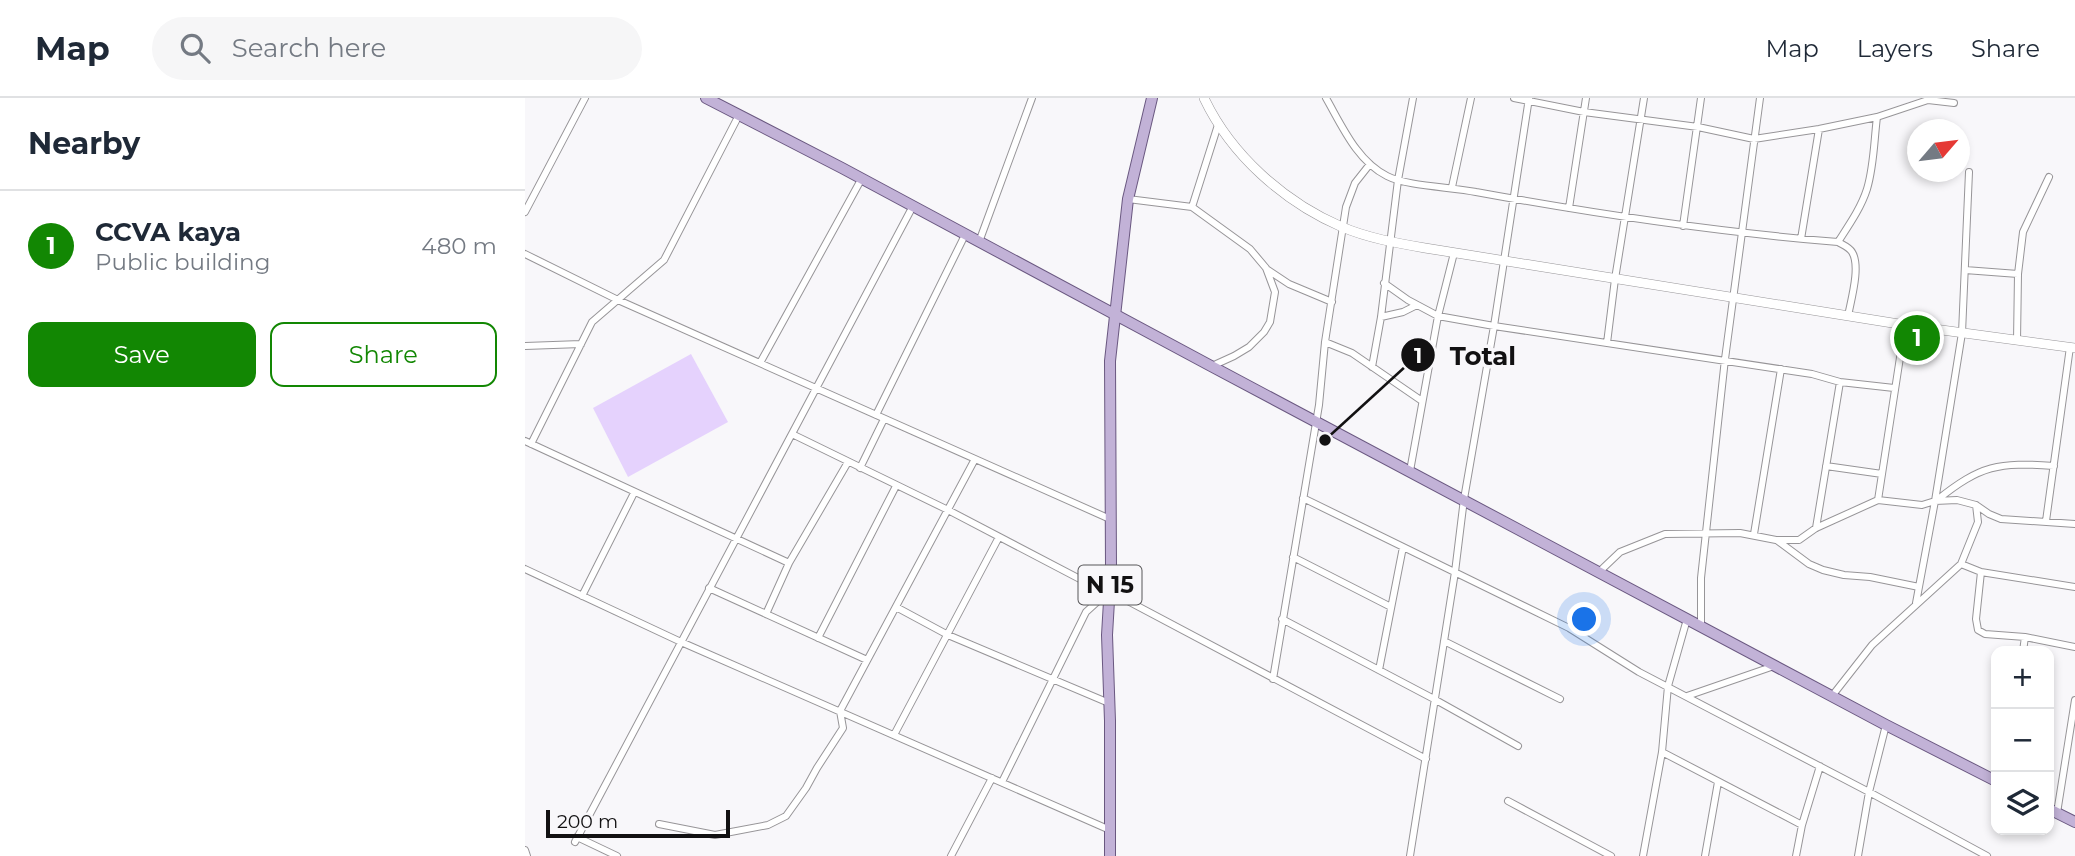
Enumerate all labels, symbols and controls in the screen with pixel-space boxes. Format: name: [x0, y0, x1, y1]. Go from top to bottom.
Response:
search box: [152, 17, 642, 80]
text: Map: [35, 28, 110, 68]
icon: search: [176, 29, 214, 67]
text: Search here: [232, 32, 386, 64]
text: Map: [1765, 34, 1819, 63]
text: Layers: [1857, 34, 1933, 63]
text: Share: [1971, 34, 2040, 63]
north arrow: [1907, 119, 1970, 182]
text: Nearby: [28, 125, 140, 162]
text: CCVA kaya: [95, 216, 241, 248]
text: 1: [46, 232, 56, 260]
text: 480 m: [421, 232, 497, 260]
text: Public building: [95, 248, 270, 276]
pin: 1: [1894, 312, 1940, 364]
button: Save: [28, 322, 256, 387]
button: Share: [270, 322, 497, 387]
callout: Total: [1401, 332, 1530, 379]
text: Total: [1450, 340, 1516, 372]
text: 1: [1414, 343, 1422, 368]
road number: N 15: [1079, 565, 1141, 604]
your location: [1567, 602, 1601, 636]
map controls: [1991, 646, 2054, 835]
button: +: [1991, 646, 2054, 709]
button: −: [1991, 709, 2054, 772]
button: layers: [1991, 772, 2054, 835]
scale bar: [546, 807, 730, 839]
text: 200 m: [557, 810, 618, 833]

